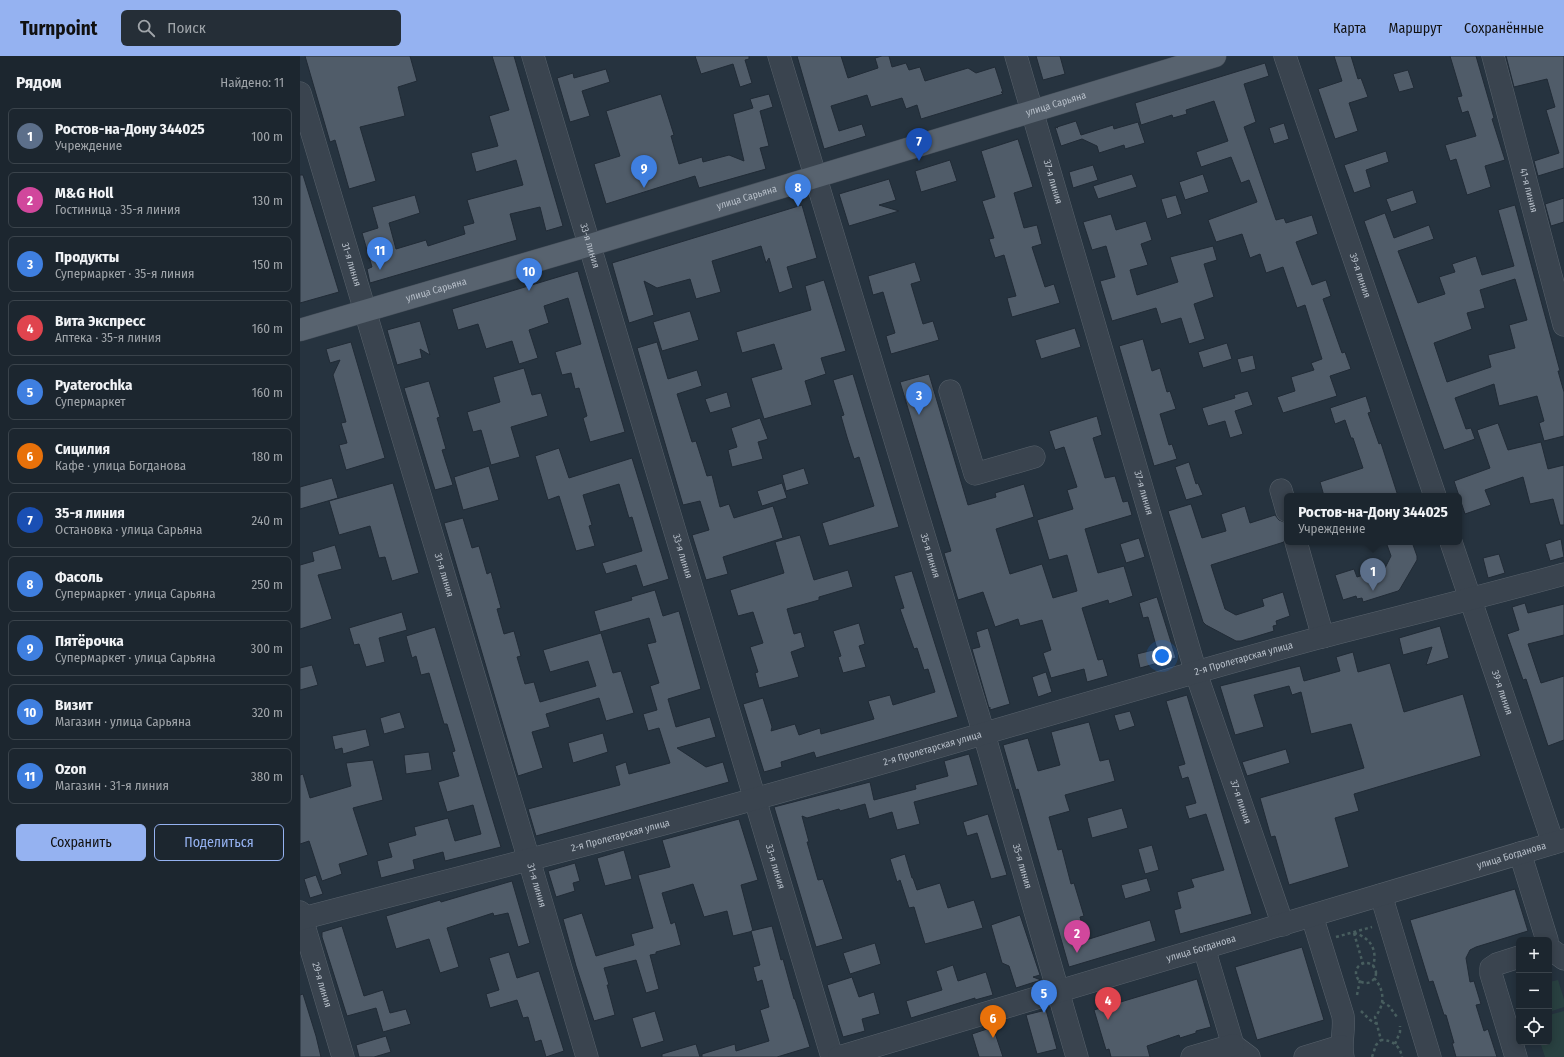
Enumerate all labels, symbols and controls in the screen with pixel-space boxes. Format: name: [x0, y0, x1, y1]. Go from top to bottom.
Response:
search box: [121, 10, 401, 46]
text: Turnpoint: [20, 17, 97, 40]
icon: search: [135, 17, 157, 39]
text: Поиск: [167, 19, 206, 37]
text: Карта: [1333, 20, 1366, 37]
text: Маршрут: [1388, 20, 1442, 37]
text: Сохранённые: [1464, 20, 1544, 37]
text: Рядом: [16, 72, 61, 93]
text: Найдено: 11: [220, 75, 284, 90]
street label: улица Сарьяна: [1024, 89, 1088, 119]
text: Ростов-на-Дону 344025: [55, 120, 205, 138]
pin: 7: [906, 128, 932, 161]
text: 1: [27, 129, 33, 144]
text: 100 m: [251, 129, 283, 144]
text: Учреждение: [55, 138, 122, 153]
pin: 9: [631, 155, 657, 188]
street label: 37-я линия: [1041, 158, 1065, 205]
street label: 41-я линия: [1517, 167, 1540, 214]
pin: 8: [785, 174, 811, 207]
street label: улица Сарьяна: [715, 183, 779, 212]
text: M&G Holl: [55, 184, 113, 202]
text: 2: [27, 193, 33, 208]
text: 130 m: [252, 193, 283, 208]
text: Гостиница · 35-я линия: [55, 202, 180, 217]
street label: 33-я линия: [577, 222, 602, 270]
pin: 11: [367, 237, 393, 270]
street label: 31-я линия: [339, 241, 363, 288]
text: Продукты: [55, 248, 119, 266]
street label: 39-я линия: [1347, 252, 1373, 300]
text: 3: [27, 257, 33, 272]
text: 150 m: [252, 257, 283, 272]
pin: 10: [516, 258, 542, 291]
text: Супермаркет · 35-я линия: [55, 266, 194, 281]
street label: улица Сарьяна: [405, 275, 468, 305]
text: Вита Экспресс: [55, 312, 146, 330]
text: 4: [27, 321, 33, 336]
text: 160 m: [252, 321, 283, 336]
text: Аптека · 35-я линия: [55, 330, 161, 345]
text: Pyaterochka: [55, 376, 132, 394]
pin: 3: [906, 382, 932, 415]
text: 5: [27, 385, 33, 400]
text: 160 m: [252, 385, 283, 400]
text: Супермаркет: [55, 394, 126, 409]
text: Сицилия: [55, 440, 110, 458]
text: 6: [27, 449, 33, 464]
text: 180 m: [252, 449, 283, 464]
text: Кафе · улица Богданова: [55, 458, 186, 473]
street label: 37-я линия: [1131, 469, 1156, 516]
popup: [1284, 493, 1462, 545]
text: Ростов-на-Дону 344025: [1298, 503, 1448, 521]
text: 35-я линия: [55, 504, 125, 522]
text: 7: [27, 513, 33, 528]
text: 240 m: [251, 513, 283, 528]
text: Учреждение: [1298, 521, 1365, 536]
text: Остановка · улица Сарьяна: [55, 522, 203, 537]
street label: 33-я линия: [670, 532, 695, 580]
street label: 35-я линия: [918, 532, 943, 580]
street label: 31-я линия: [432, 552, 456, 598]
pin: 1: [1360, 558, 1386, 591]
text: Фасоль: [55, 568, 103, 586]
text: 8: [27, 577, 33, 592]
text: 250 m: [251, 577, 283, 592]
text: Супермаркет · улица Сарьяна: [55, 586, 216, 601]
text: Пятёрочка: [55, 632, 124, 650]
street label: 2-я Пролетарская улица: [1193, 639, 1294, 678]
text: 9: [27, 641, 33, 656]
text: 300 m: [251, 641, 283, 656]
your location: [1152, 646, 1172, 666]
text: Супермаркет · улица Сарьяна: [55, 650, 216, 665]
street label: 39-я линия: [1489, 669, 1515, 717]
text: Визит: [55, 696, 93, 714]
text: 10: [24, 705, 36, 720]
text: 320 m: [252, 705, 283, 720]
text: Магазин · улица Сарьяна: [55, 714, 191, 729]
street label: 2-я Пролетарская улица: [882, 728, 983, 768]
text: Ozon: [55, 760, 86, 778]
text: 11: [25, 769, 35, 784]
text: 380 m: [251, 769, 283, 784]
text: Магазин · 31-я линия: [55, 778, 169, 793]
street label: 37-я линия: [1227, 778, 1254, 825]
street label: 2-я Пролетарская улица: [570, 817, 671, 855]
button: Сохранить: [16, 824, 146, 861]
button: Поделиться: [154, 824, 284, 861]
street label: улица Богданова: [1475, 840, 1548, 872]
street label: 35-я линия: [1010, 842, 1034, 890]
street label: 33-я линия: [763, 843, 787, 890]
street label: 31-я линия: [524, 862, 549, 909]
pin: 2: [1064, 920, 1090, 953]
street label: улица Богданова: [1165, 933, 1237, 965]
map controls: [1516, 937, 1552, 1045]
button: +: [1516, 937, 1552, 973]
street label: 29-я линия: [309, 961, 334, 1009]
button: −: [1516, 973, 1552, 1009]
pin: 5: [1031, 980, 1057, 1013]
pin: 4: [1095, 987, 1121, 1020]
pin: 6: [980, 1005, 1006, 1038]
button: locate: [1516, 1009, 1552, 1045]

